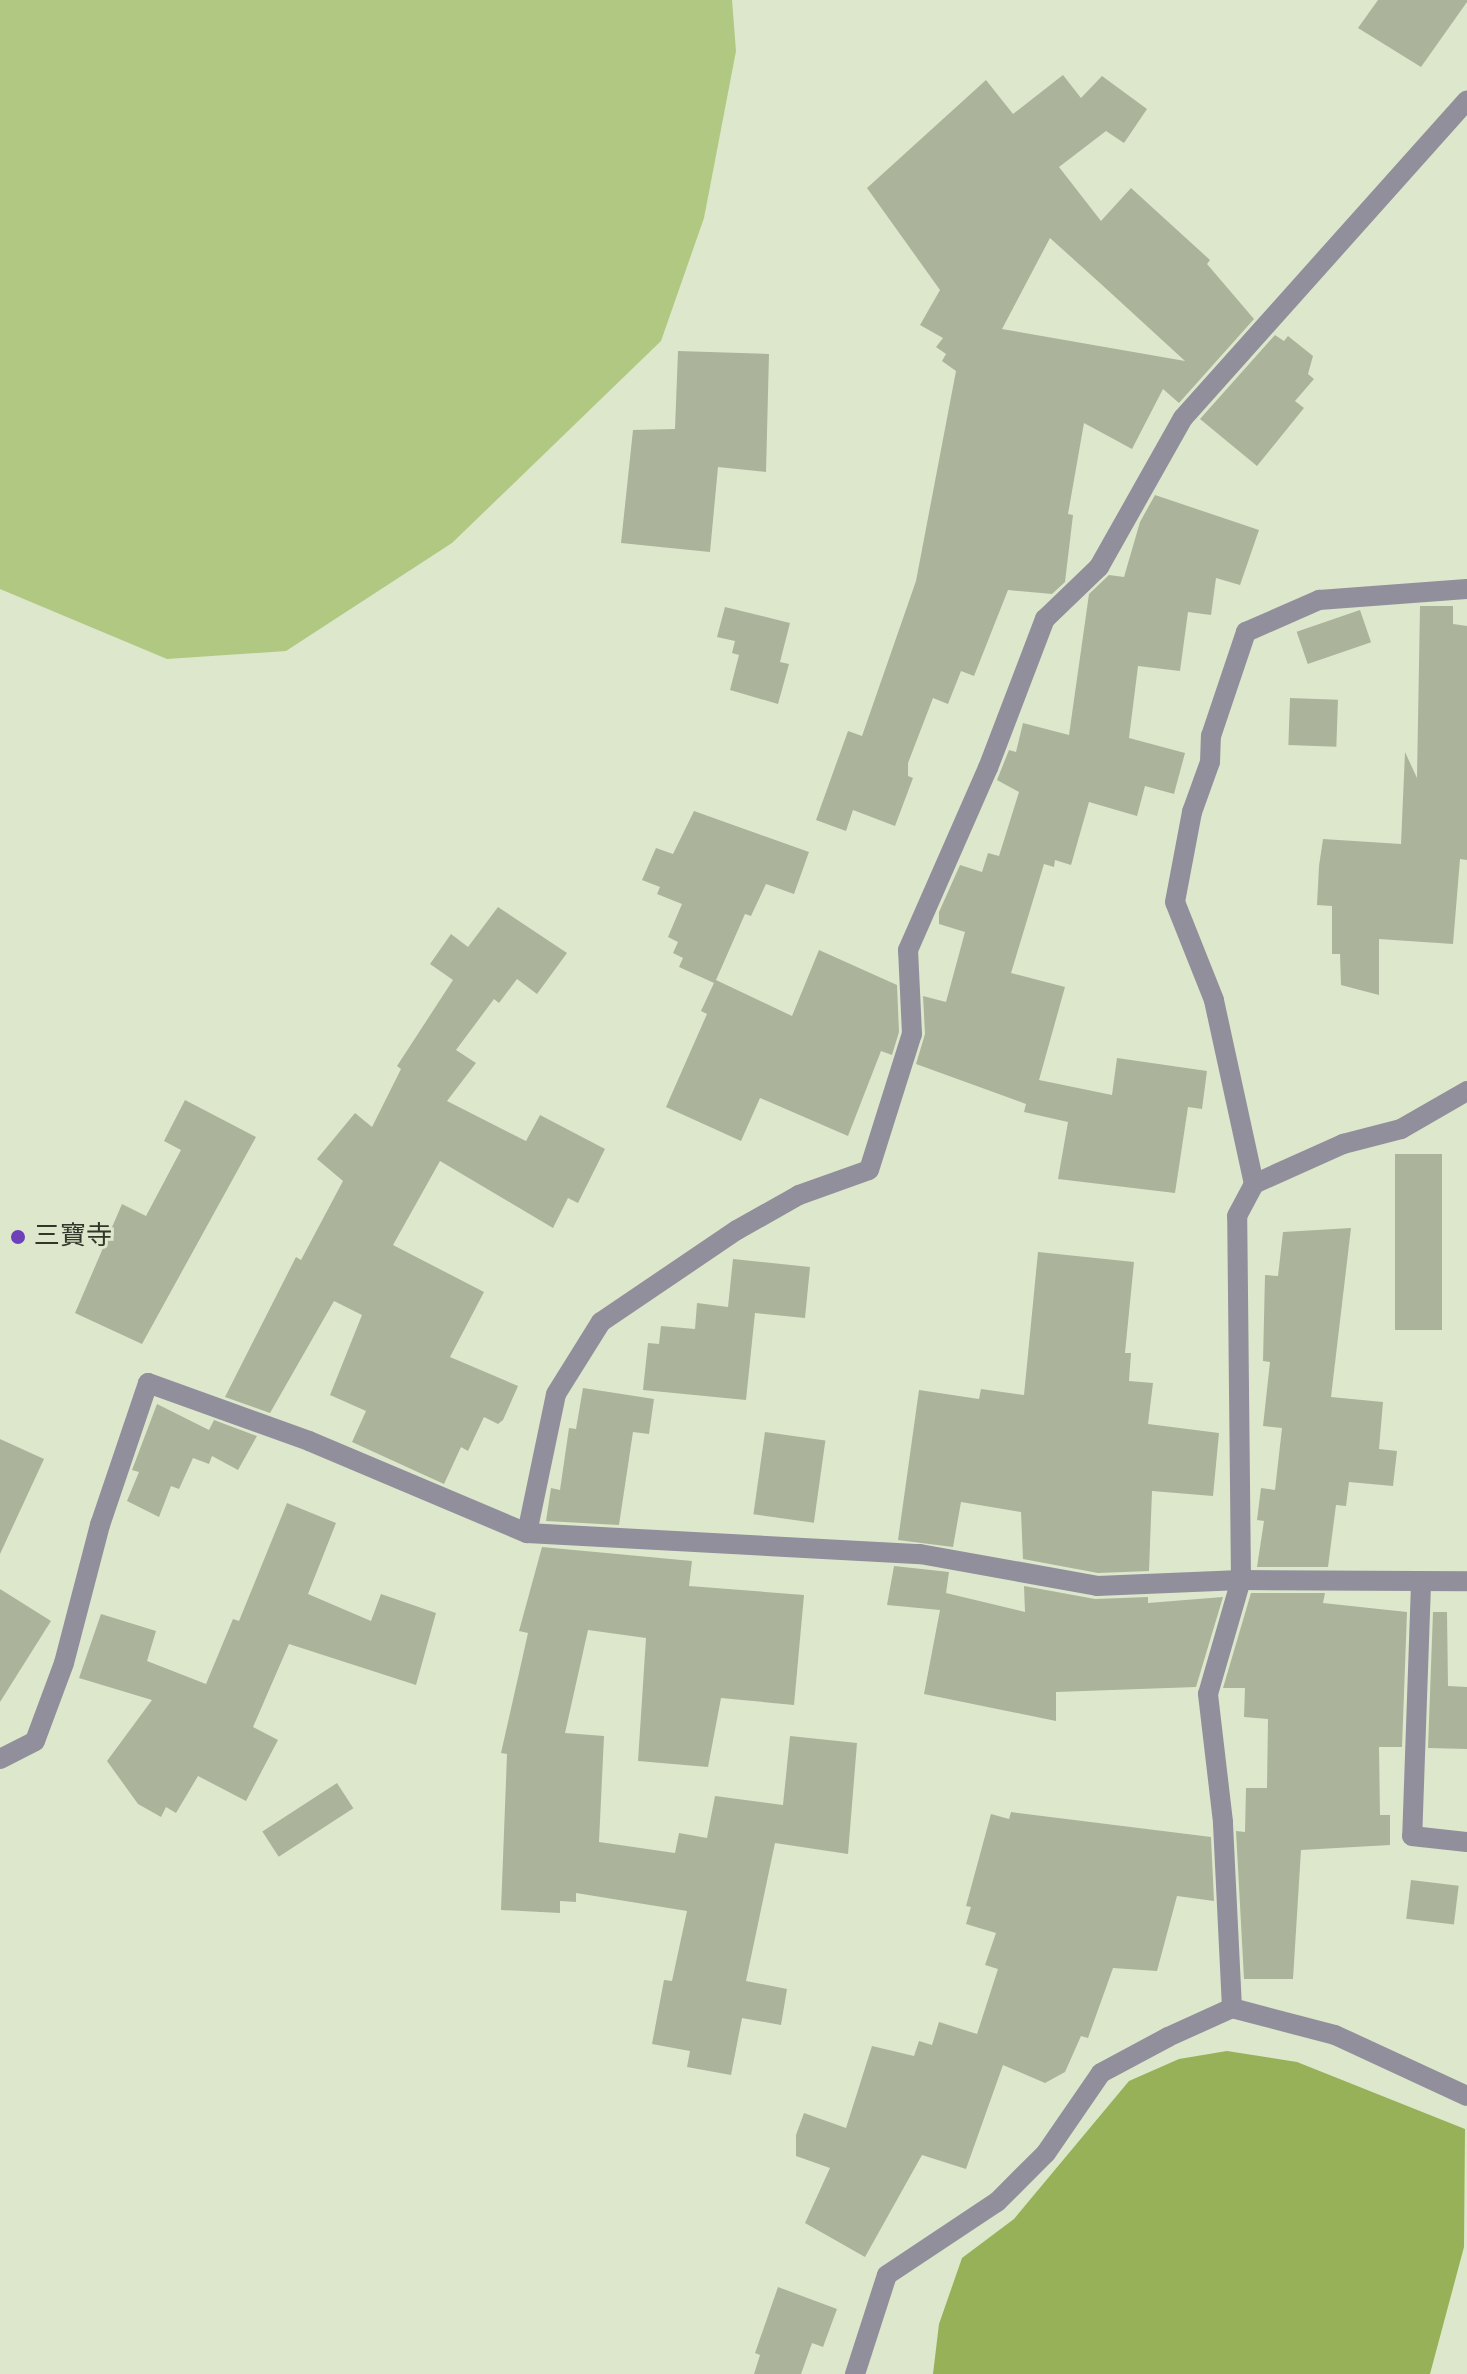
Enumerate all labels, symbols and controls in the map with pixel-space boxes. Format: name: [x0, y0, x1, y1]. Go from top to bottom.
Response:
place label: 三寶寺: [34, 1221, 112, 1253]
marker: 三寶寺: [9, 1228, 27, 1246]

